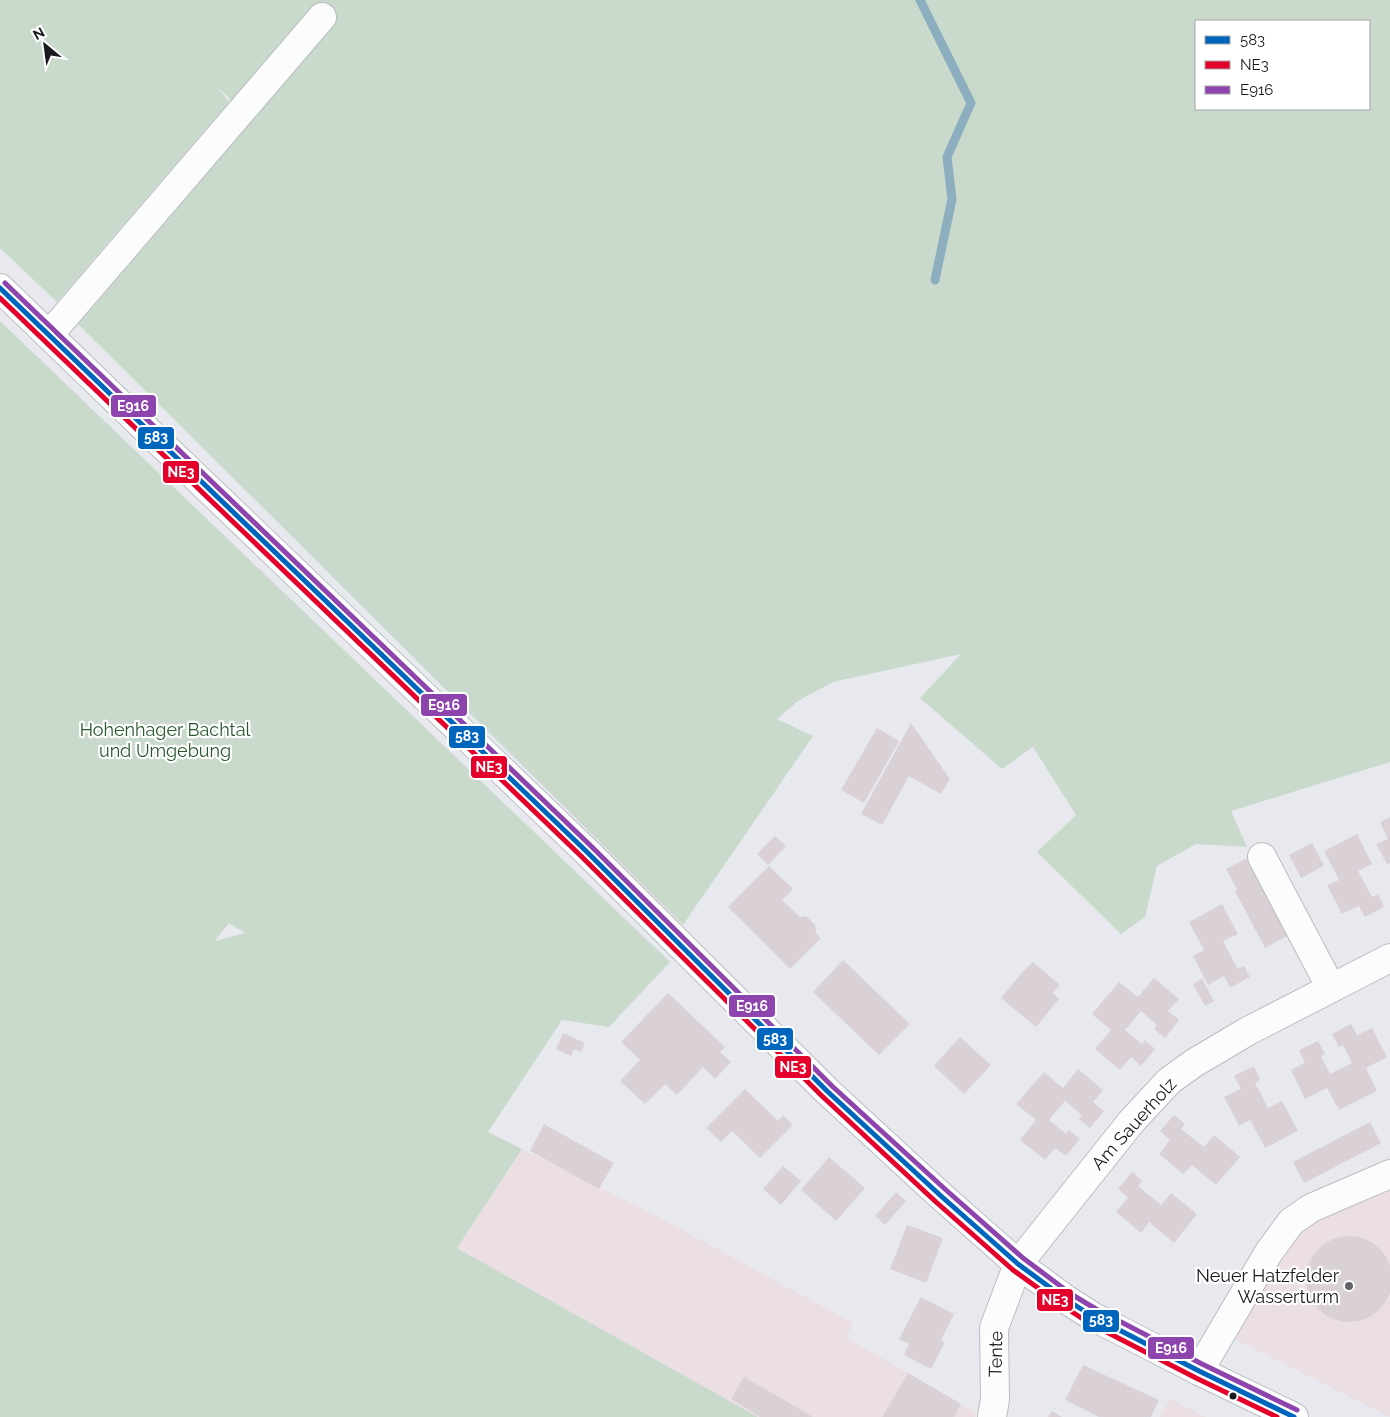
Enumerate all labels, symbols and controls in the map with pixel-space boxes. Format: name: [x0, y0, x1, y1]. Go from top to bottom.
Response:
north arrow: [20, 20, 70, 70]
legend: [1195, 20, 1370, 110]
text: N: [30, 24, 47, 43]
text: 583: [1240, 31, 1265, 49]
text: NE3: [1240, 56, 1269, 74]
text: E916: [1240, 81, 1273, 99]
line badge: E916: [110, 394, 157, 418]
text: E916: [117, 398, 149, 414]
line badge: 583: [137, 426, 175, 450]
text: 583: [144, 429, 168, 445]
line badge: NE3: [162, 460, 200, 484]
text: NE3: [168, 464, 195, 480]
line badge: E916: [420, 693, 468, 717]
text: E916: [428, 697, 460, 713]
park label: Hohenhager Bachtal und Umgebung: [80, 719, 250, 761]
line badge: 583: [448, 725, 486, 749]
text: 583: [455, 728, 479, 744]
line badge: NE3: [470, 755, 508, 779]
text: NE3: [476, 759, 503, 775]
line badge: E916: [728, 994, 776, 1018]
text: E916: [736, 998, 768, 1014]
line badge: 583: [756, 1027, 794, 1051]
text: 583: [763, 1031, 787, 1047]
line badge: NE3: [774, 1055, 812, 1079]
text: NE3: [780, 1059, 807, 1075]
street label: Am Sauerholz: [1087, 1073, 1181, 1174]
place label: Neuer Hatzfelder Wasserturm: [1196, 1265, 1340, 1307]
marker: Neuer Hatzfelder Wasserturm: [1343, 1280, 1355, 1292]
line badge: NE3: [1036, 1288, 1074, 1312]
text: NE3: [1042, 1292, 1069, 1308]
line badge: 583: [1082, 1309, 1120, 1333]
text: 583: [1089, 1312, 1113, 1328]
street label: Tente: [985, 1330, 1006, 1377]
line badge: E916: [1147, 1336, 1195, 1360]
text: E916: [1155, 1340, 1187, 1356]
unlabelled marker: [1228, 1391, 1238, 1401]

